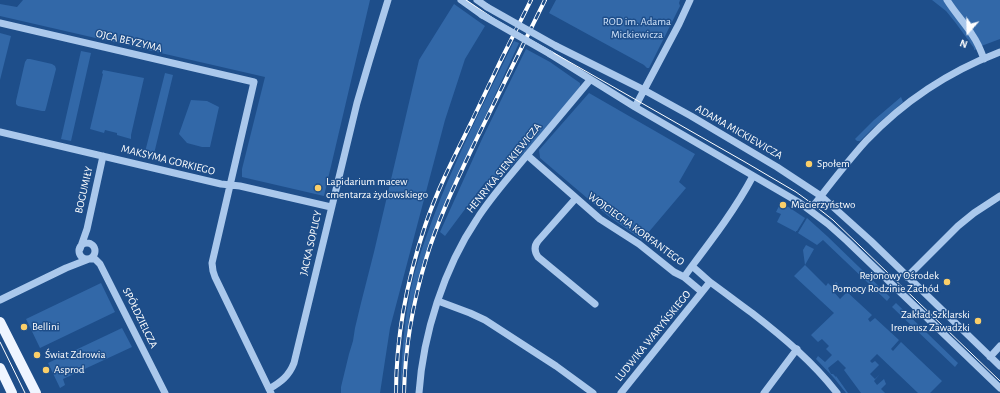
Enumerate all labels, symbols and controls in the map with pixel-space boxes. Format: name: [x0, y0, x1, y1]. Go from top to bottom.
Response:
north arrow: [948, 12, 988, 52]
park label: ROD im. Adama Mickiewicza: [603, 15, 671, 41]
street label: OJCA BEYZYMA: [94, 27, 164, 55]
text: N: [958, 37, 969, 50]
street label: ADAMA MICKIEWICZA: [693, 102, 785, 162]
street label: HENRYKA SIENKIEWICZA: [464, 120, 544, 216]
street label: MAKSYMA GORKIEGO: [120, 142, 216, 178]
place label: Społem: [817, 157, 850, 171]
marker: Społem: [804, 159, 814, 169]
street label: BOGUMIŁY: [72, 165, 96, 215]
place label: Lapidarium macew cmentarza żydowskiego: [326, 175, 428, 201]
marker: Lapidarium macew cmentarza żydowskiego: [313, 183, 323, 193]
street label: WOJCIECHA KORFANTEGO: [585, 189, 687, 269]
place label: Macierzyństwo: [791, 198, 855, 212]
marker: Macierzyństwo: [778, 200, 788, 210]
street label: JACKA SOPLICY: [297, 209, 325, 277]
place label: Rejonowy Ośrodek Pomocy Rodzinie Zachód: [832, 269, 939, 295]
marker: Rejonowy Ośrodek Pomocy Rodzinie Zachód: [942, 277, 952, 287]
street label: SPÓŁDZIELCZA: [120, 286, 160, 350]
street label: LUDWIKA WARYŃSKIEGO: [612, 288, 694, 384]
place label: Zakład Szklarski Ireneusz Zawadzki: [891, 308, 970, 334]
marker: Zakład Szklarski Ireneusz Zawadzki: [973, 316, 983, 326]
place label: Bellini: [32, 320, 59, 334]
marker: Bellini: [19, 322, 29, 332]
place label: Świat Zdrowia: [45, 348, 106, 362]
marker: Świat Zdrowia: [32, 350, 42, 360]
place label: Asprod: [54, 363, 85, 377]
marker: Asprod: [41, 365, 51, 375]

